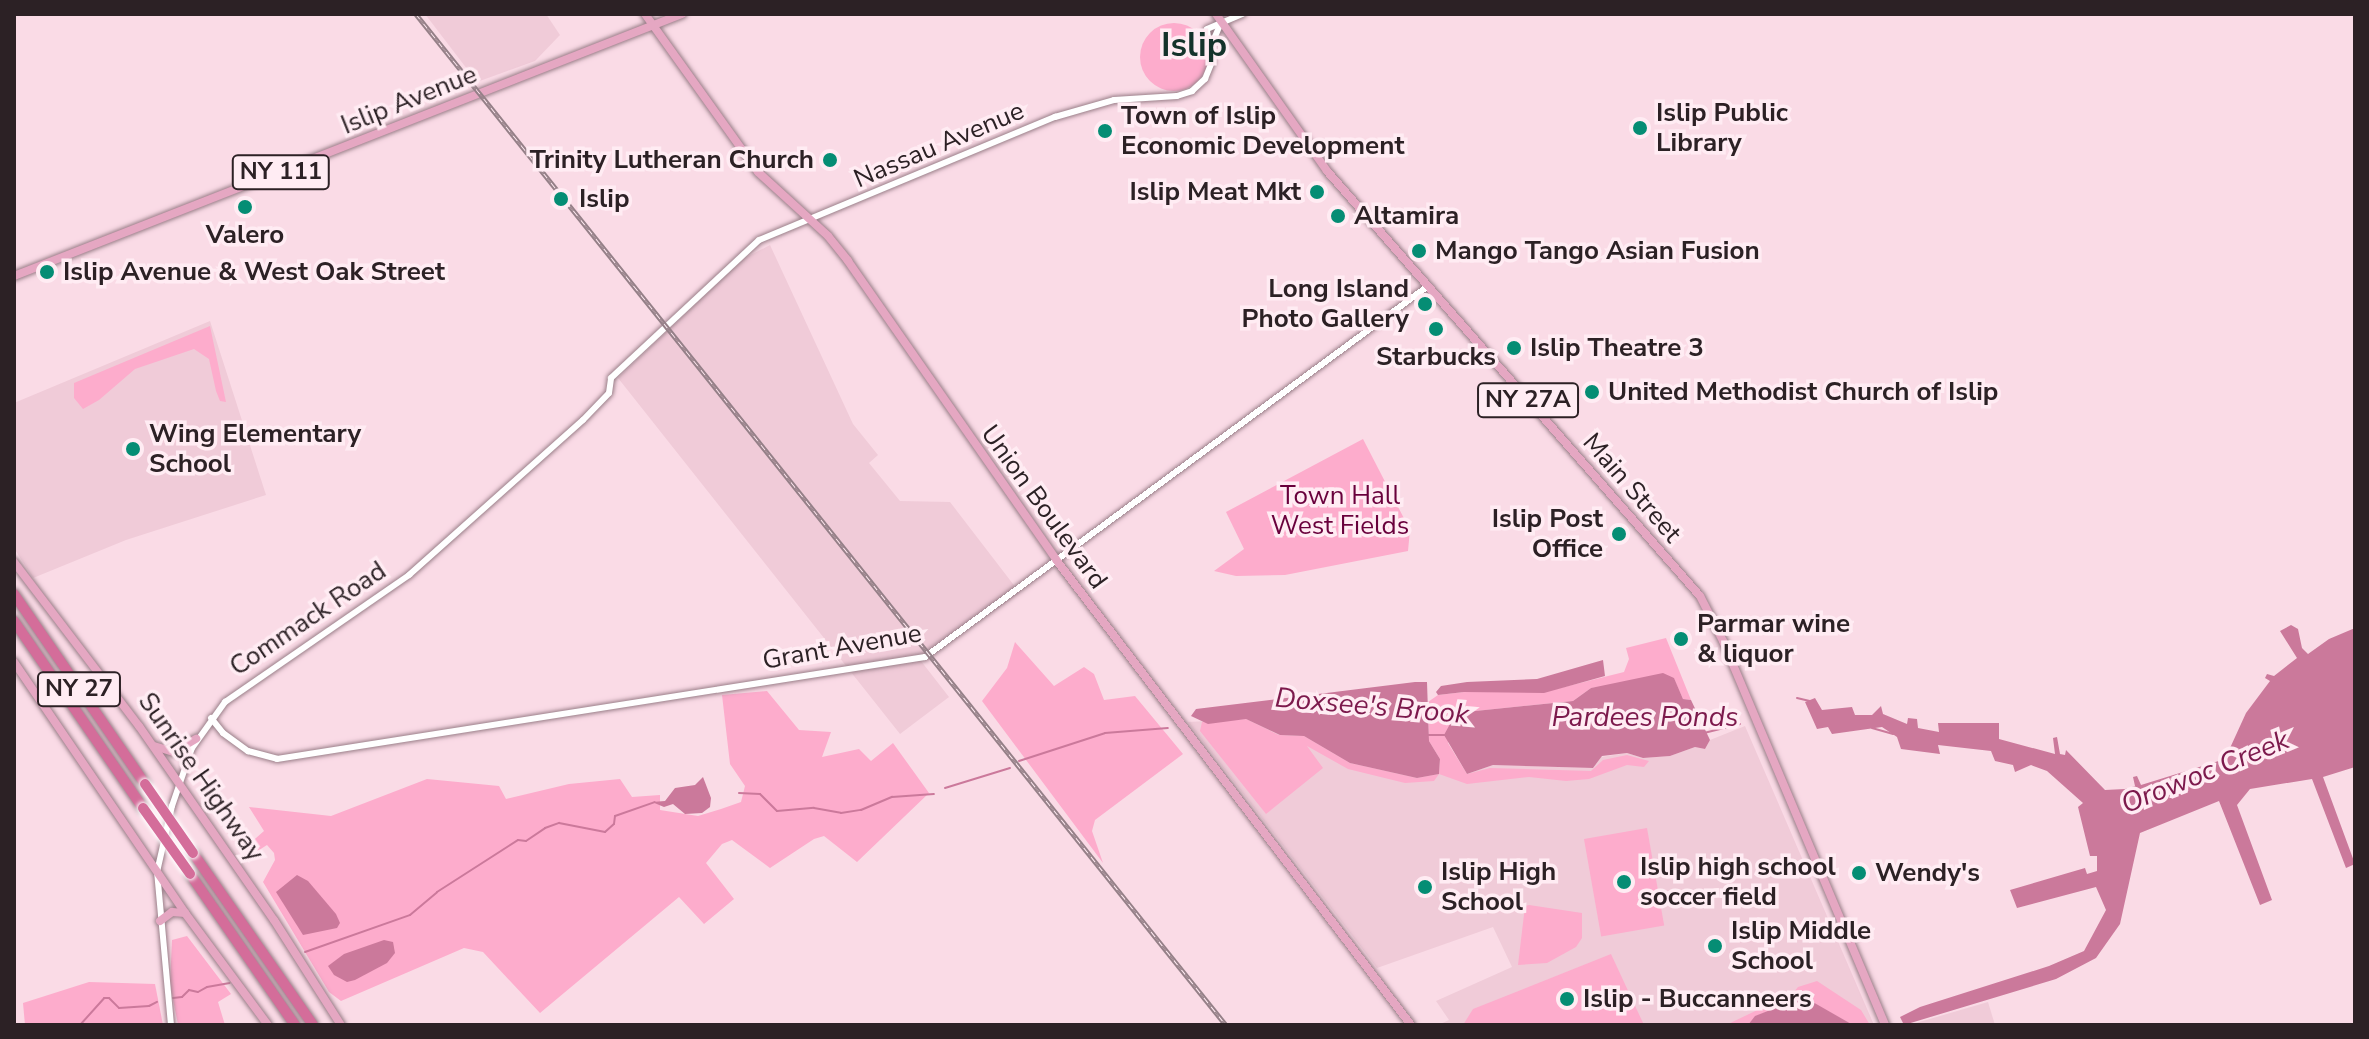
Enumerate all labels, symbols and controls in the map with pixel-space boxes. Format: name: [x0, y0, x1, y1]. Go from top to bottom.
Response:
district label: Islip: [1161, 26, 1227, 66]
street label: Islip Avenue: [337, 59, 481, 141]
street label: Nassau Avenue: [849, 95, 1029, 195]
place label: Islip Public Library: [1656, 97, 1788, 158]
place label: Town of Islip Economic Development: [1121, 100, 1404, 162]
marker: Islip Public Library: [1631, 119, 1649, 137]
marker: Town of Islip Economic Development: [1096, 122, 1114, 140]
place label: Trinity Lutheran Church: [530, 144, 814, 176]
marker: Trinity Lutheran Church: [821, 151, 839, 169]
road number: NY 111: [231, 152, 331, 192]
place label: Islip Meat Mkt: [1129, 176, 1301, 208]
place label: Islip: [579, 183, 630, 215]
marker: Islip Meat Mkt: [1308, 183, 1326, 201]
marker: Islip: [550, 188, 572, 210]
marker: Valero: [236, 198, 254, 216]
place label: Altamira: [1354, 200, 1459, 232]
marker: Altamira: [1329, 207, 1347, 225]
place label: Valero: [206, 219, 284, 251]
place label: Mango Tango Asian Fusion: [1435, 235, 1760, 267]
marker: Mango Tango Asian Fusion: [1410, 242, 1428, 260]
place label: Islip Avenue & West Oak Street: [63, 256, 445, 288]
marker: Islip Avenue & West Oak Street: [38, 263, 56, 281]
place label: Long Island Photo Gallery: [1242, 273, 1409, 334]
marker: Long Island Photo Gallery: [1416, 295, 1434, 313]
marker: Starbucks: [1427, 320, 1445, 338]
place label: Islip Theatre 3: [1530, 332, 1704, 364]
marker: Islip Theatre 3: [1505, 339, 1523, 357]
place label: Starbucks: [1376, 341, 1496, 373]
place label: United Methodist Church of Islip: [1608, 376, 1998, 408]
road number: NY 27A: [1476, 380, 1580, 420]
marker: United Methodist Church of Islip: [1583, 383, 1601, 401]
place label: Wing Elementary School: [149, 418, 361, 480]
street label: Union Boulevard: [974, 419, 1114, 595]
street label: Main Street: [1576, 427, 1688, 549]
marker: Wing Elementary School: [124, 440, 142, 458]
park label: Town Hall West Fields: [1271, 480, 1409, 542]
place label: Islip Post Office: [1492, 503, 1603, 564]
marker: Islip Post Office: [1610, 525, 1628, 543]
street label: Commack Road: [224, 555, 392, 683]
place label: Parmar wine & liquor: [1697, 608, 1850, 670]
street label: Grant Avenue: [760, 618, 924, 676]
marker: Parmar wine & liquor: [1672, 630, 1690, 648]
road number: NY 27: [35, 669, 123, 709]
water label: Doxsee's Brook: [1274, 681, 1470, 731]
street label: Sunrise Highway: [131, 687, 271, 867]
water label: Pardees Ponds: [1552, 700, 1738, 734]
water label: Orowoc Creek: [2116, 723, 2294, 821]
place label: Islip high school soccer field: [1640, 851, 1836, 912]
place label: Islip High School: [1441, 856, 1556, 918]
place label: Wendy's: [1875, 857, 1980, 889]
marker: Wendy's: [1850, 864, 1868, 882]
marker: Islip high school soccer field: [1615, 873, 1633, 891]
marker: Islip High School: [1416, 878, 1434, 896]
place label: Islip Middle School: [1731, 915, 1871, 976]
marker: Islip Middle School: [1706, 937, 1724, 955]
place label: Islip - Buccanneers: [1583, 983, 1812, 1015]
marker: Islip - Buccanneers: [1558, 990, 1576, 1008]

